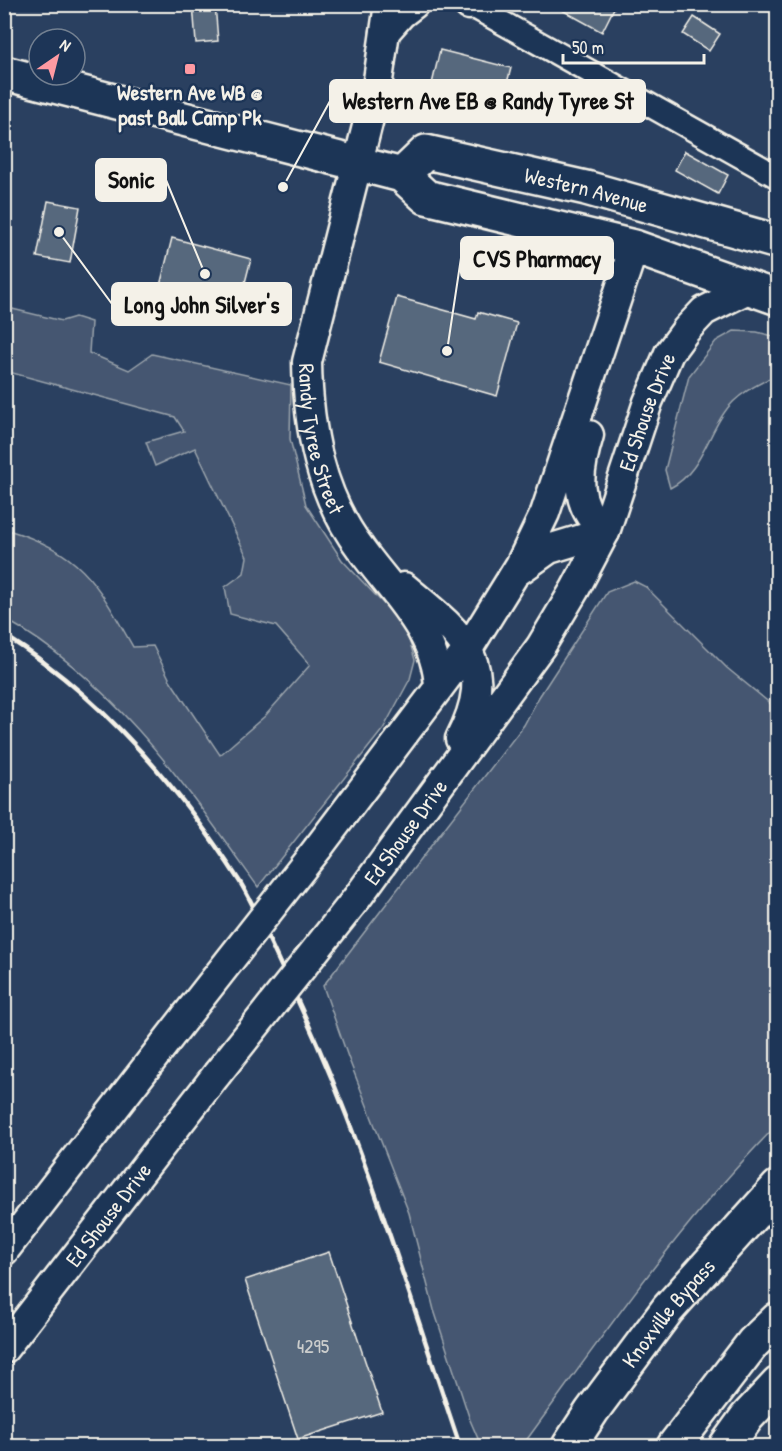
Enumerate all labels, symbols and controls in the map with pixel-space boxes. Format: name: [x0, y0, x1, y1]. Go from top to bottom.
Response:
north arrow: [27, 27, 87, 87]
scale bar: [563, 27, 704, 65]
text: N: [56, 33, 76, 56]
text: 50 m: [572, 35, 604, 60]
marker: Western Ave WB @ past Ball Camp Pk: [183, 62, 197, 76]
place label: Western Ave WB @ past Ball Camp Pk: [117, 77, 263, 133]
callout: Western Ave EB @ Randy Tyree St: [330, 80, 645, 122]
text: Western Ave EB @ Randy Tyree St: [342, 84, 634, 117]
callout: Sonic: [96, 159, 166, 201]
street label: Western Avenue: [522, 160, 652, 220]
text: Sonic: [108, 163, 155, 195]
callout: CVS Pharmacy: [461, 237, 613, 279]
text: CVS Pharmacy: [473, 242, 601, 275]
callout: Long John Silver's: [112, 283, 291, 325]
text: Long John Silver's: [125, 288, 280, 321]
street label: Ed Shouse Drive: [611, 348, 683, 475]
street label: Randy Tyree Street: [292, 363, 352, 519]
street label: Ed Shouse Drive: [357, 773, 454, 891]
street label: Ed Shouse Drive: [58, 1156, 158, 1273]
street label: Knoxville Bypass: [614, 1252, 722, 1374]
house number: 4295: [297, 1332, 330, 1359]

